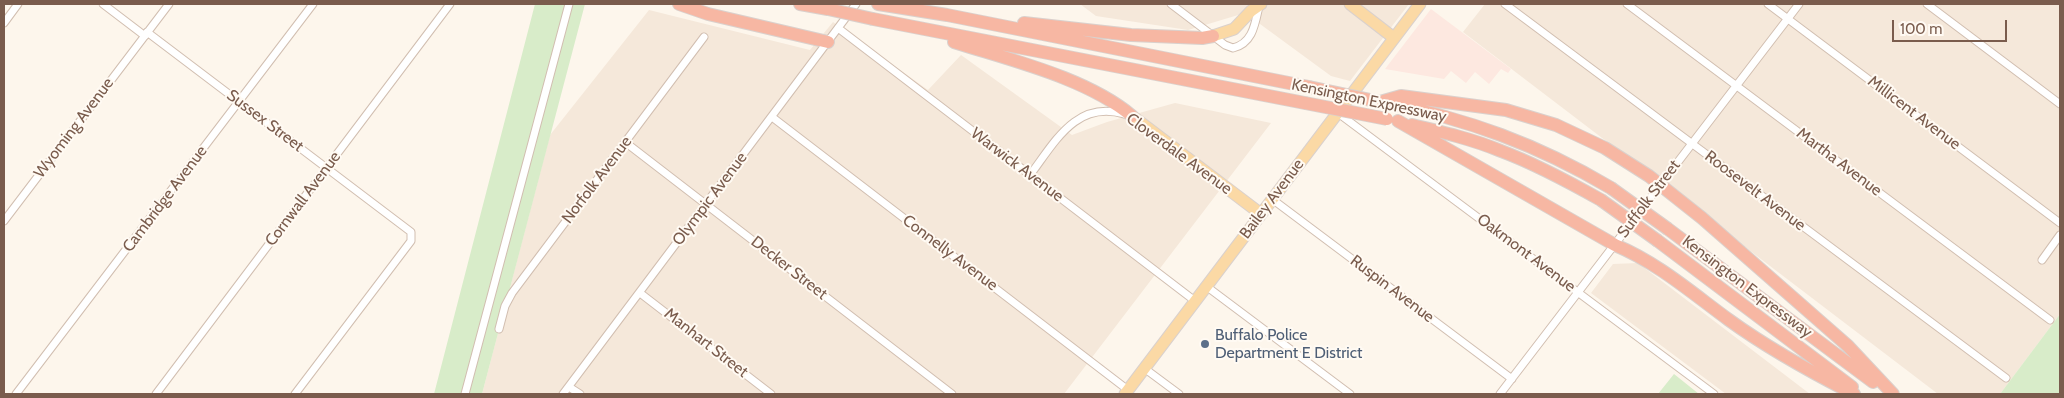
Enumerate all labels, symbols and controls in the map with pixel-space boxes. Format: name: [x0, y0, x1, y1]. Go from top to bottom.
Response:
scale bar: [1894, 10, 2009, 42]
text: 100 m: [1900, 20, 1942, 38]
street label: Millicent Avenue: [1864, 72, 1964, 154]
street label: Wyoming Avenue: [30, 74, 118, 182]
street label: Kensington Expressway: [1290, 75, 1448, 127]
street label: Sussex Street: [223, 86, 307, 156]
street label: Cloverdale Avenue: [1122, 109, 1236, 199]
street label: Warwick Avenue: [967, 124, 1067, 206]
street label: Martha Avenue: [1793, 124, 1885, 200]
street label: Norfolk Avenue: [558, 133, 636, 227]
street label: Cambridge Avenue: [119, 142, 211, 256]
street label: Roosevelt Avenue: [1701, 147, 1809, 235]
street label: Cornwall Avenue: [261, 148, 345, 250]
street label: Olympic Avenue: [669, 149, 751, 249]
street label: Bailey Avenue: [1236, 155, 1308, 243]
street label: Suffolk Street: [1613, 156, 1685, 242]
street label: Oakmont Avenue: [1473, 210, 1579, 296]
street label: Connelly Avenue: [899, 211, 1001, 295]
street label: Decker Street: [747, 232, 831, 304]
street label: Kensington Expressway: [1678, 232, 1816, 342]
street label: Ruspin Avenue: [1346, 251, 1438, 327]
street label: Manhart Street: [660, 304, 752, 382]
place label: Buffalo Police Department E District: [1215, 325, 1362, 363]
marker: Buffalo Police Department E District: [1199, 338, 1211, 350]

